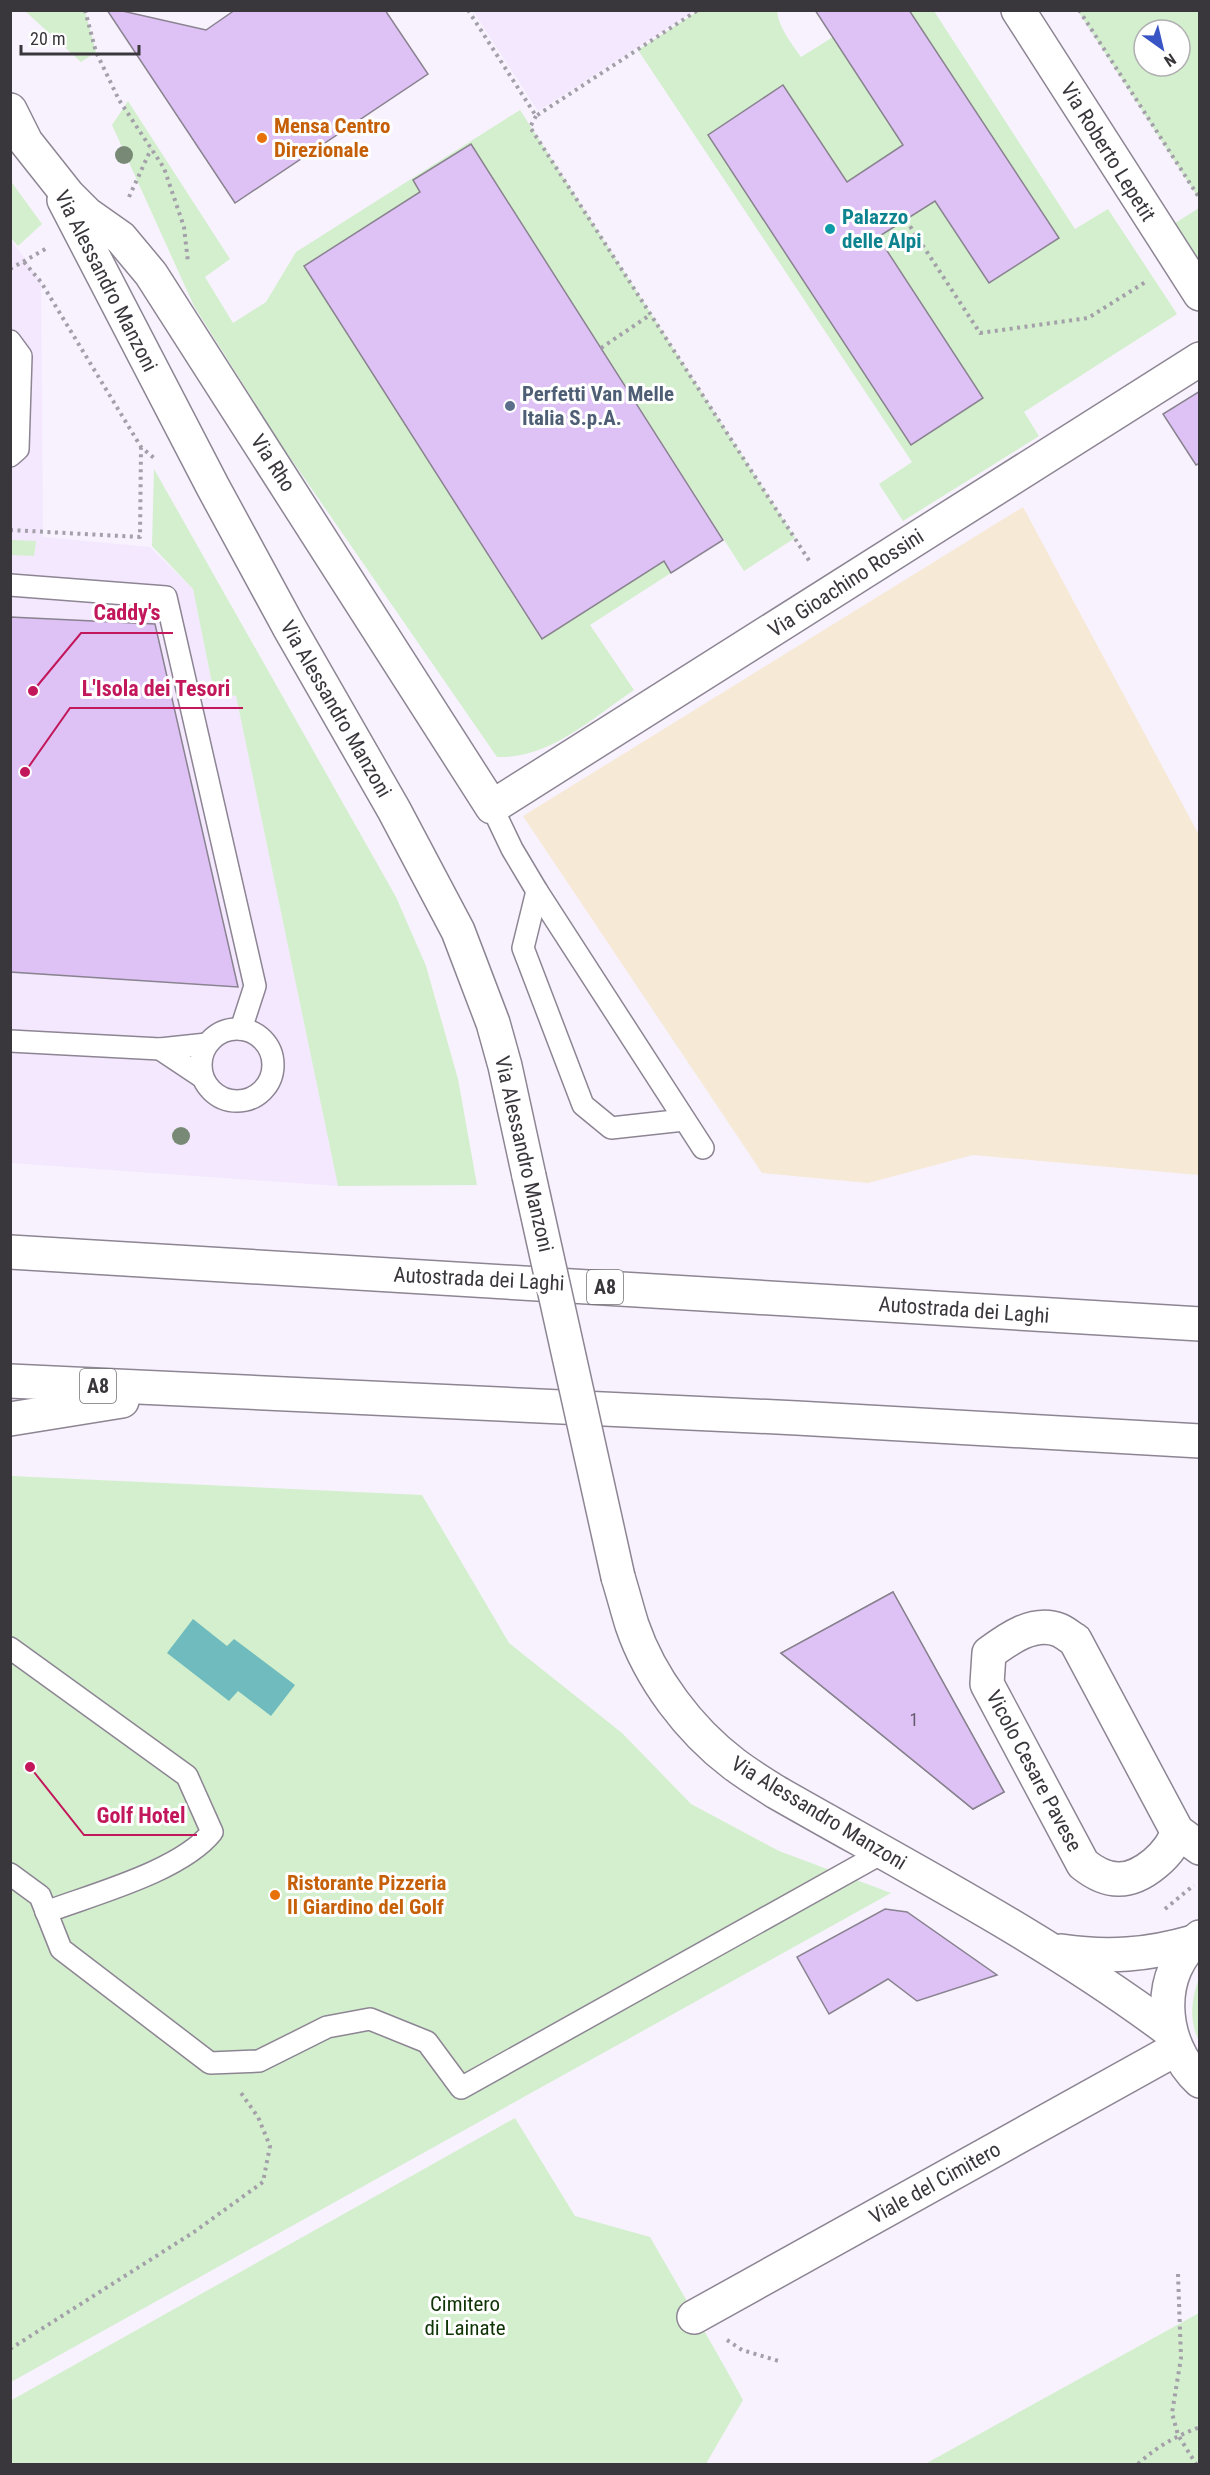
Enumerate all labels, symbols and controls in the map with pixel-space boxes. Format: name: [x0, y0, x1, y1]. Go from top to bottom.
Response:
scale bar: [21, 18, 140, 56]
north arrow: [1132, 18, 1192, 78]
text: 20 m: [30, 28, 65, 49]
text: N: [1161, 49, 1179, 71]
street label: Via Roberto Lepetit: [1056, 78, 1160, 226]
place label: Mensa Centro Direzionale: [274, 114, 390, 162]
marker: Mensa Centro Direzionale: [255, 131, 269, 145]
street label: Via Alessandro Manzoni: [50, 186, 162, 376]
place label: Palazzo delle Alpi: [842, 205, 921, 253]
marker: Palazzo delle Alpi: [823, 222, 837, 236]
place label: Perfetti Van Melle Italia S.p.A.: [522, 382, 674, 430]
marker: Perfetti Van Melle Italia S.p.A.: [503, 399, 517, 413]
street label: Via Rho: [246, 430, 300, 496]
street label: Via Gioachino Rossini: [764, 524, 928, 642]
callout: Caddy's: [81, 593, 173, 633]
text: Caddy's: [93, 600, 161, 625]
street label: Via Alessandro Manzoni: [276, 616, 396, 802]
callout: L'Isola dei Tesori: [70, 668, 243, 708]
text: L'Isola dei Tesori: [82, 676, 230, 701]
street label: Via Alessandro Manzoni: [490, 1054, 558, 1254]
street label: Autostrada dei Laghi: [393, 1263, 565, 1295]
road number: A8: [587, 1270, 623, 1304]
street label: Autostrada dei Laghi: [878, 1292, 1050, 1328]
road number: A8: [80, 1369, 116, 1403]
street label: Vicolo Cesare Pavese: [981, 1686, 1087, 1856]
house number: 1: [910, 1709, 918, 1730]
street label: Via Alessandro Manzoni: [727, 1751, 911, 1875]
callout: Golf Hotel: [84, 1795, 197, 1835]
text: Golf Hotel: [97, 1803, 185, 1828]
place label: Ristorante Pizzeria Il Giardino del Golf: [287, 1871, 447, 1919]
marker: Ristorante Pizzeria Il Giardino del Golf: [268, 1888, 282, 1902]
street label: Viale del Cimitero: [865, 2137, 1005, 2229]
park label: Cimitero di Lainate: [424, 2292, 506, 2340]

